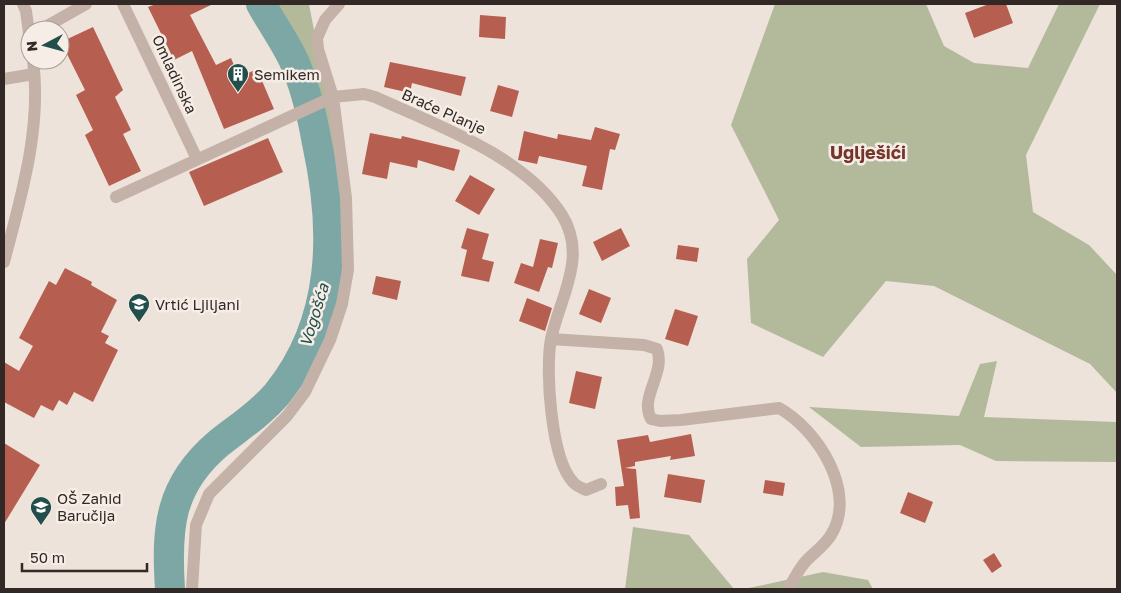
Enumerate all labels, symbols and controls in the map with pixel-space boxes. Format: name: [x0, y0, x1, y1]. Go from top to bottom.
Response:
north arrow: [20, 20, 70, 70]
street label: Omladinska: [149, 32, 201, 116]
text: N: [23, 40, 41, 53]
building icon: Semikem: [226, 62, 250, 93]
place label: Semikem: [254, 65, 320, 83]
street label: Braće Planje: [399, 84, 489, 138]
district label: Uglješići: [830, 141, 906, 163]
water label: Vogošća: [295, 280, 333, 349]
school or university icon: Vrtić Ljiljani: [127, 292, 151, 323]
place label: Vrtić Ljiljani: [155, 295, 240, 313]
place label: OŠ Zahid Baručija: [57, 489, 121, 524]
school or university icon: OŠ Zahid Baručija: [29, 495, 53, 526]
scale bar: [22, 540, 148, 572]
text: 50 m: [30, 548, 65, 566]

